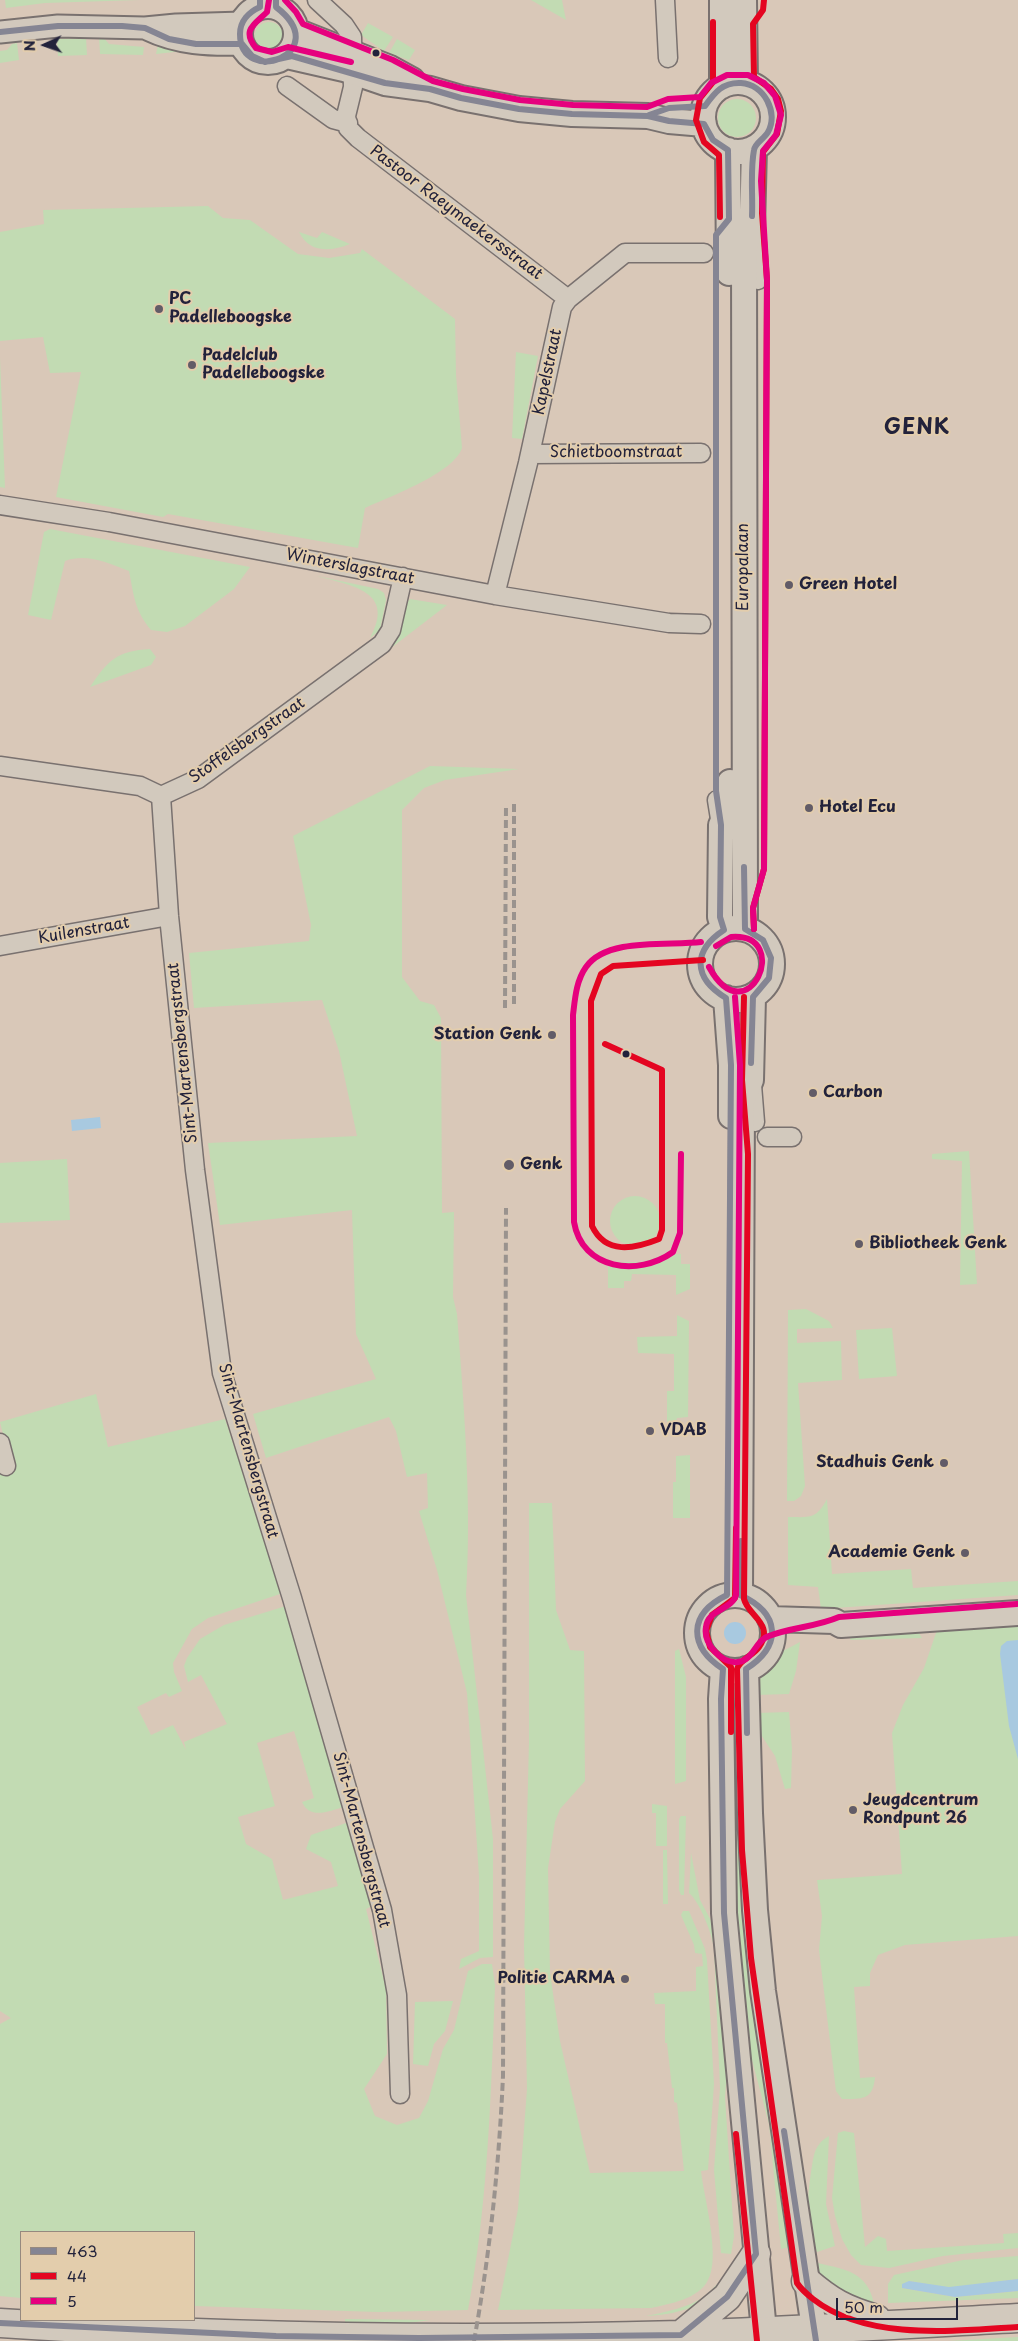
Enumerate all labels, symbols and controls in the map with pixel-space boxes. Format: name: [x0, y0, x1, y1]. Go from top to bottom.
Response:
north arrow: [20, 20, 70, 70]
text: N: [19, 40, 40, 52]
unlabelled marker: [371, 48, 381, 58]
street label: Pastoor Raeymaekersstraat: [366, 142, 546, 284]
place label: PC Padelleboogske: [169, 290, 292, 328]
marker: PC Padelleboogske: [153, 303, 165, 315]
street label: Kapelstraat: [530, 327, 566, 417]
place label: Padelclub Padelleboogske: [202, 346, 325, 384]
marker: Padelclub Padelleboogske: [186, 359, 198, 371]
district label: GENK: [884, 415, 950, 441]
street label: Schietboomstraat: [550, 443, 682, 463]
street label: Europalaan: [734, 523, 754, 611]
street label: Winterslagstraat: [284, 545, 416, 589]
place label: Green Hotel: [799, 575, 897, 595]
marker: Green Hotel: [783, 579, 795, 591]
street label: Stoffelsbergstraat: [185, 694, 309, 788]
place label: Hotel Ecu: [819, 798, 896, 818]
marker: Hotel Ecu: [803, 802, 815, 814]
street label: Kuilenstraat: [37, 914, 131, 948]
street label: Sint-Martensbergstraat: [164, 962, 202, 1144]
place label: Station Genk: [434, 1025, 542, 1045]
marker: Station Genk: [546, 1029, 558, 1041]
unlabelled marker: [621, 1049, 631, 1059]
place label: Carbon: [823, 1083, 883, 1103]
marker: Carbon: [807, 1087, 819, 1099]
place label: Genk: [520, 1155, 562, 1175]
marker: Genk: [502, 1158, 516, 1172]
place label: Bibliotheek Genk: [869, 1234, 1007, 1254]
marker: Bibliotheek Genk: [853, 1238, 865, 1250]
street label: Sint-Martensbergstraat: [214, 1361, 282, 1541]
place label: VDAB: [660, 1421, 707, 1441]
marker: VDAB: [644, 1425, 656, 1437]
place label: Stadhuis Genk: [816, 1453, 934, 1473]
marker: Stadhuis Genk: [938, 1457, 950, 1469]
place label: Academie Genk: [828, 1543, 955, 1563]
marker: Academie Genk: [959, 1547, 971, 1559]
street label: Sint-Martensbergstraat: [328, 1750, 394, 1930]
place label: Jeugdcentrum Rondpunt 26: [863, 1791, 978, 1829]
marker: Jeugdcentrum Rondpunt 26: [847, 1804, 859, 1816]
place label: Politie CARMA: [498, 1969, 615, 1989]
marker: Politie CARMA: [619, 1973, 631, 1985]
legend: [20, 2231, 195, 2321]
text: 463: [67, 2239, 97, 2262]
text: 44: [67, 2264, 87, 2287]
scale bar: [838, 2288, 960, 2320]
text: 5: [67, 2289, 77, 2312]
text: 50 m: [844, 2295, 883, 2318]

